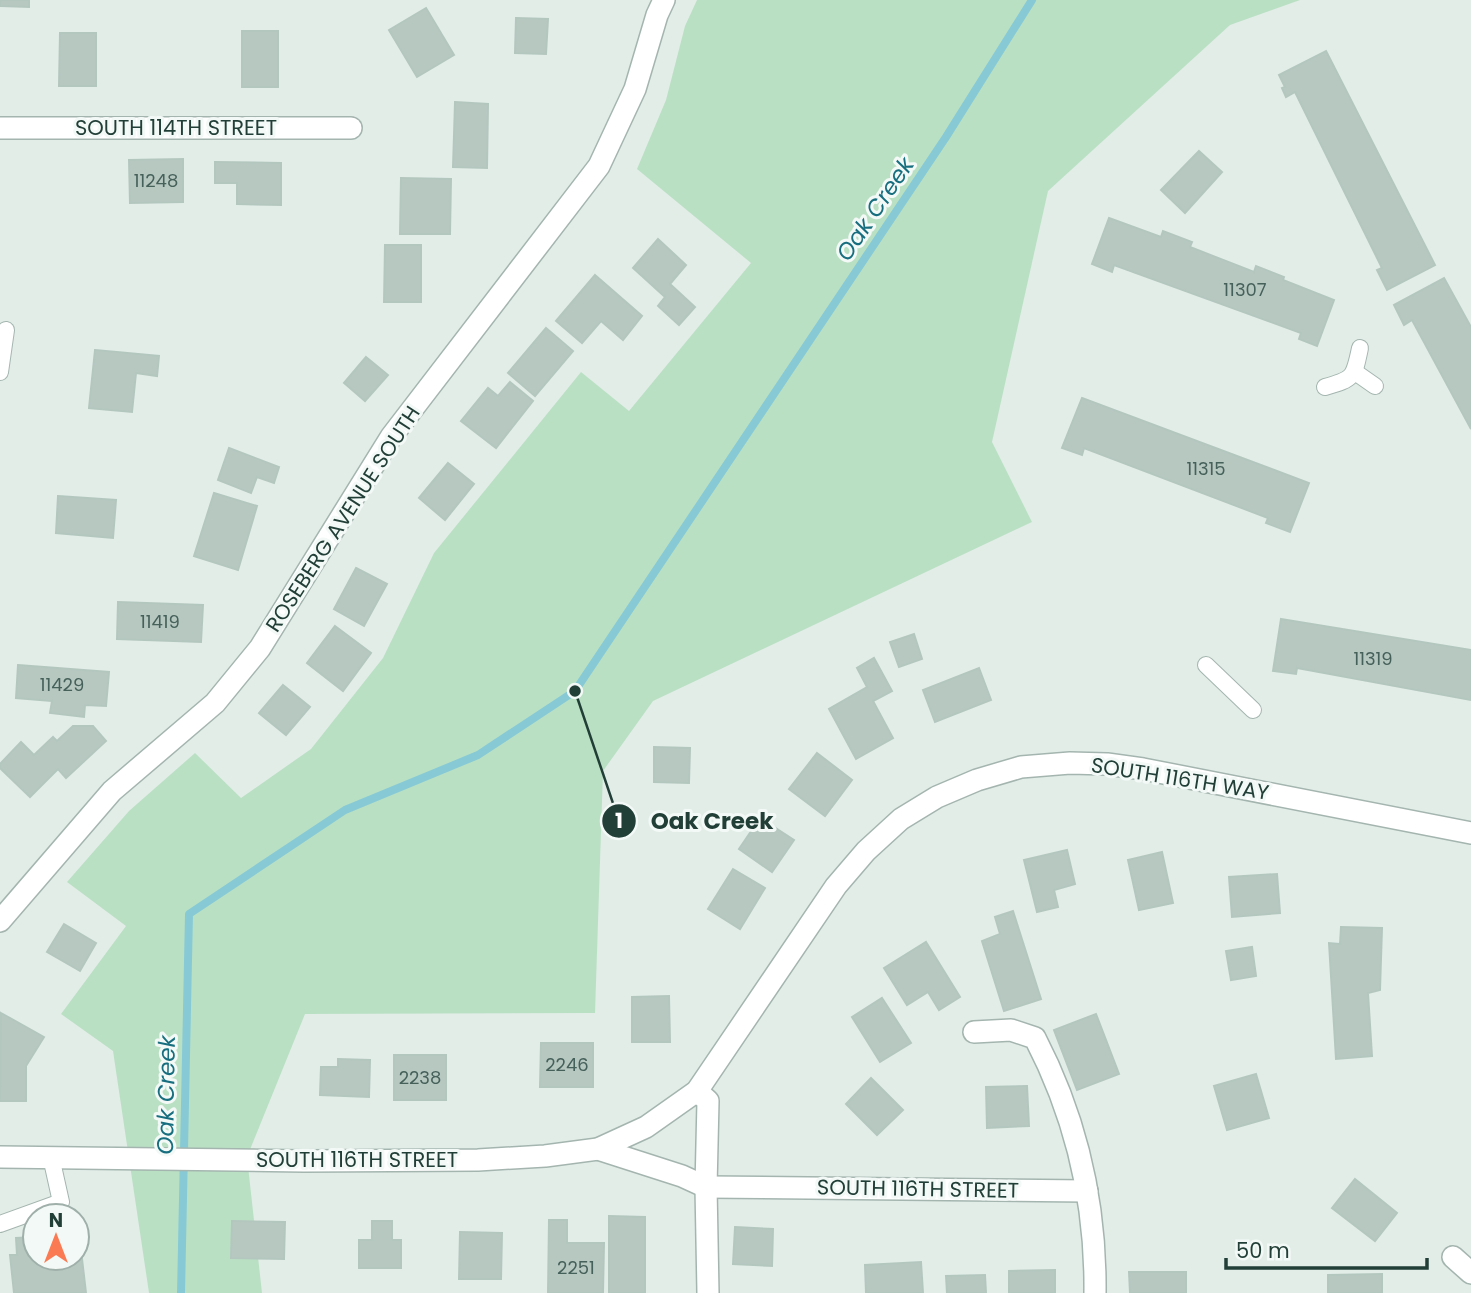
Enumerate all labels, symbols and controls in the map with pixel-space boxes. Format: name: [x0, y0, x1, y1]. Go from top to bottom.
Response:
street label: SOUTH 114TH STREET: [75, 113, 277, 142]
water label: Oak Creek: [828, 150, 922, 267]
house number: 11248: [134, 168, 178, 193]
house number: 11307: [1223, 277, 1267, 302]
street label: ROSEBERG AVENUE SOUTH: [259, 400, 427, 637]
house number: 11315: [1186, 456, 1226, 481]
house number: 11419: [140, 609, 180, 634]
house number: 11319: [1353, 646, 1393, 671]
house number: 11429: [40, 672, 84, 697]
street label: SOUTH 116TH WAY: [1089, 750, 1271, 807]
callout: Oak Creek: [602, 799, 787, 843]
text: Oak Creek: [651, 805, 774, 837]
text: 1: [615, 806, 623, 835]
water label: Oak Creek: [149, 1034, 183, 1155]
house number: 2246: [545, 1052, 589, 1077]
house number: 2238: [399, 1065, 441, 1090]
street label: SOUTH 116TH STREET: [256, 1145, 458, 1174]
street label: SOUTH 116TH STREET: [817, 1172, 1019, 1205]
north arrow: [21, 1202, 91, 1272]
text: N: [49, 1207, 63, 1234]
scale bar: [1226, 1226, 1427, 1270]
text: 50 m: [1236, 1236, 1290, 1265]
house number: 2251: [557, 1255, 595, 1280]

